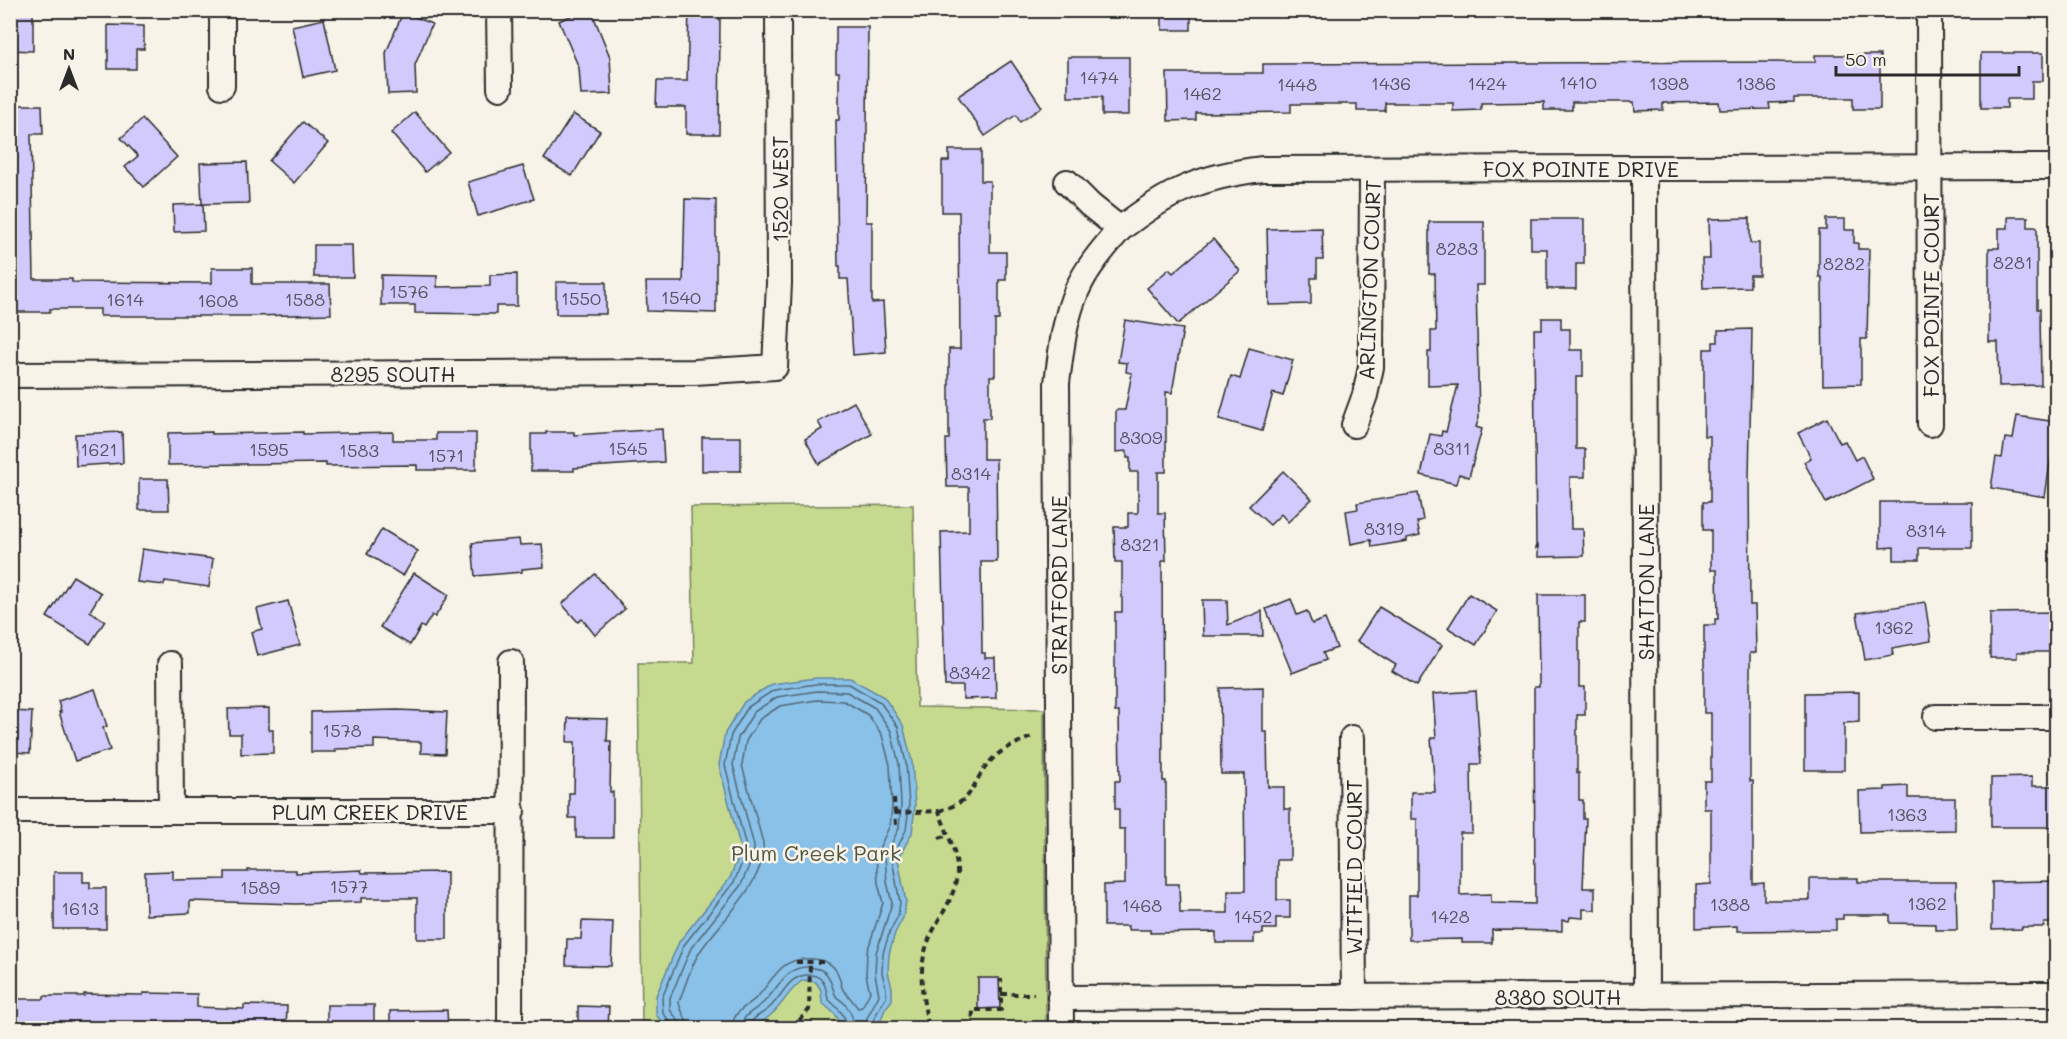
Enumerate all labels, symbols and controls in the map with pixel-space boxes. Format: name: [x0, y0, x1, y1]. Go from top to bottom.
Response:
north arrow: [39, 39, 99, 99]
scale bar: [1836, 39, 2019, 77]
text: N: [63, 43, 75, 64]
text: 50 m: [1845, 47, 1887, 71]
house number: 1474: [1079, 65, 1119, 89]
house number: 1410: [1559, 70, 1597, 94]
house number: 1436: [1371, 71, 1411, 95]
house number: 1424: [1467, 71, 1507, 95]
house number: 1398: [1649, 71, 1689, 95]
house number: 1386: [1736, 71, 1776, 95]
house number: 1448: [1277, 72, 1317, 96]
house number: 1462: [1182, 81, 1222, 105]
street label: 1520 WEST: [766, 136, 793, 243]
street label: FOX POINTE DRIVE: [1483, 155, 1679, 182]
street label: ARLINGTON COURT: [1352, 179, 1386, 381]
street label: FOX POINTE COURT: [1917, 193, 1944, 397]
house number: 8283: [1436, 236, 1478, 260]
house number: 8281: [1993, 250, 2033, 274]
house number: 8282: [1823, 251, 1865, 275]
house number: 1576: [389, 279, 429, 303]
house number: 1540: [661, 285, 701, 309]
house number: 1550: [561, 286, 601, 310]
house number: 1614: [106, 287, 144, 311]
house number: 1588: [285, 287, 325, 311]
house number: 1608: [198, 288, 239, 312]
street label: 8295 SOUTH: [331, 360, 455, 387]
house number: 8309: [1119, 425, 1163, 449]
house number: 1545: [608, 436, 648, 460]
house number: 8311: [1433, 436, 1471, 460]
house number: 1621: [81, 437, 118, 461]
house number: 1595: [249, 437, 289, 461]
house number: 1583: [339, 438, 379, 462]
house number: 1571: [428, 443, 464, 467]
house number: 8314: [951, 461, 991, 485]
street label: STRATFORD LANE: [1045, 495, 1072, 675]
street label: SHATTON LANE: [1632, 504, 1659, 660]
house number: 8319: [1364, 516, 1404, 540]
house number: 8314: [1906, 518, 1946, 542]
house number: 8321: [1120, 532, 1160, 556]
house number: 1362: [1874, 615, 1914, 639]
house number: 8342: [949, 660, 991, 684]
house number: 1578: [322, 718, 362, 742]
street label: WITFIELD COURT: [1340, 779, 1367, 955]
street label: PLUM CREEK DRIVE: [272, 798, 468, 825]
house number: 1363: [1887, 802, 1927, 826]
park label: Plum Creek Park: [731, 839, 901, 866]
house number: 1577: [330, 874, 368, 898]
house number: 1589: [240, 875, 280, 899]
house number: 1362: [1907, 891, 1947, 915]
house number: 1388: [1710, 892, 1750, 916]
house number: 1468: [1122, 893, 1162, 917]
house number: 1613: [61, 896, 99, 920]
house number: 1452: [1233, 904, 1273, 928]
house number: 1428: [1430, 904, 1470, 928]
street label: 8380 SOUTH: [1495, 983, 1621, 1010]

